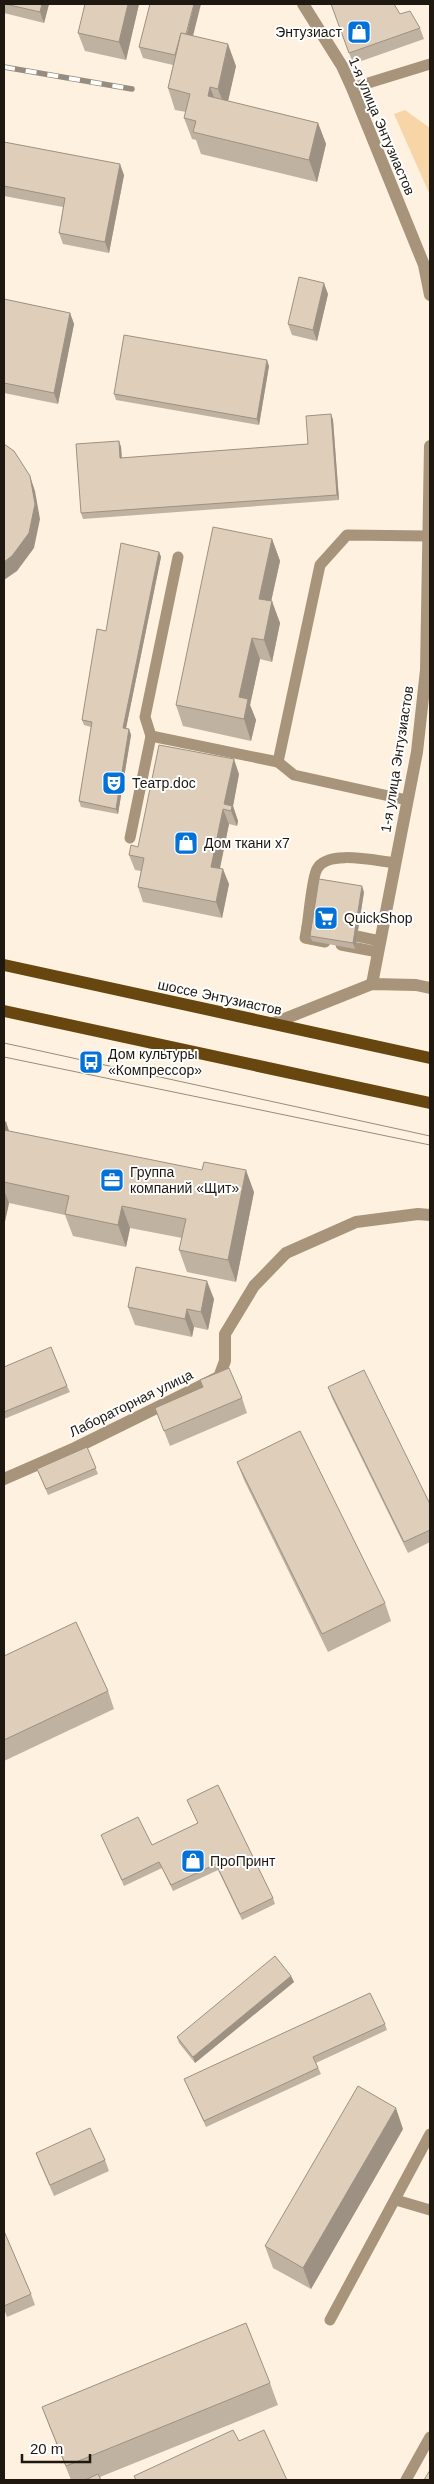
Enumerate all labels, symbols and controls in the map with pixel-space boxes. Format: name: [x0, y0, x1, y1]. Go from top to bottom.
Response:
shop icon: Энтузиаст: [346, 19, 372, 45]
place label: Энтузиаст: [275, 24, 343, 40]
street label: 1-я улица Энтузиастов: [346, 55, 418, 197]
street label: 1-я улица Энтузиастов: [378, 685, 416, 833]
theatre icon: Театр.doc: [101, 770, 127, 796]
place label: Театр.doc: [132, 775, 196, 791]
shop icon: Дом ткани x7: [173, 830, 199, 856]
place label: Дом ткани x7: [204, 835, 290, 851]
supermarket icon: QuickShop: [313, 905, 339, 931]
place label: QuickShop: [344, 910, 413, 926]
street label: шоссе Энтузиастов: [156, 976, 284, 1018]
place label: Дом культуры «Компрессор»: [108, 1046, 202, 1078]
bus stop icon: Дом культуры «Компрессор»: [78, 1049, 104, 1075]
place label: Группа компаний «Щит»: [130, 1164, 239, 1196]
office icon: Группа компаний «Щит»: [99, 1167, 125, 1193]
street label: Лабораторная улица: [67, 1366, 196, 1440]
shop icon: ПроПринт: [180, 1848, 206, 1874]
place label: ПроПринт: [210, 1853, 276, 1869]
scale bar: [22, 2432, 90, 2464]
text: 20 m: [30, 2440, 63, 2457]

